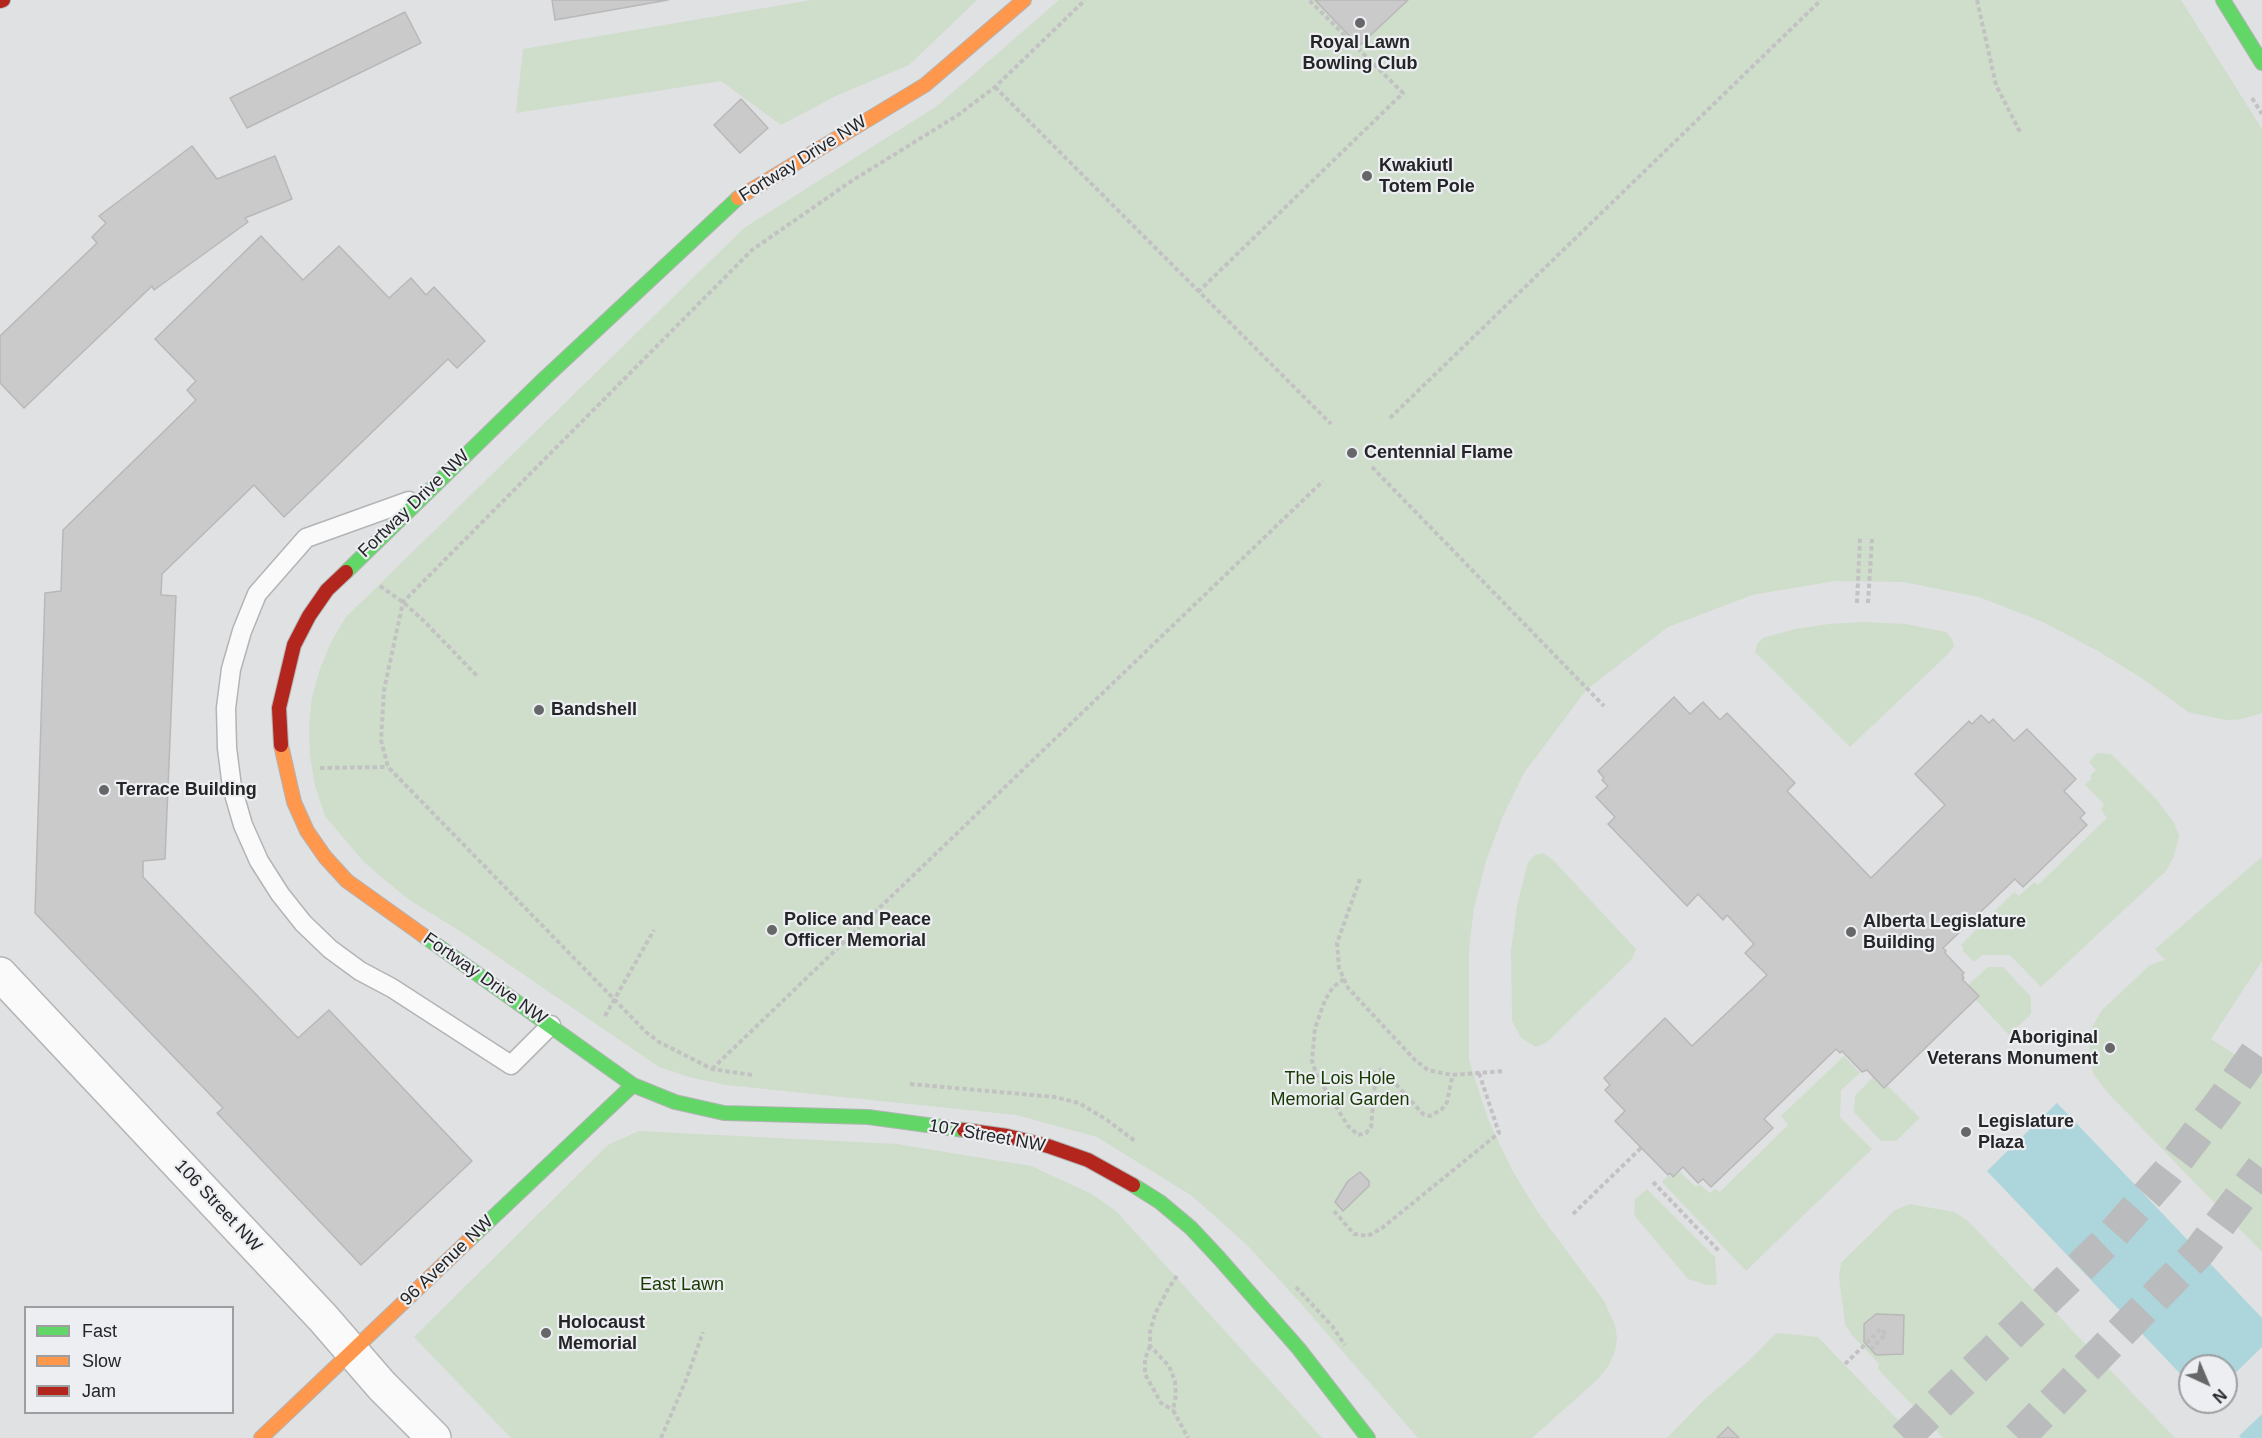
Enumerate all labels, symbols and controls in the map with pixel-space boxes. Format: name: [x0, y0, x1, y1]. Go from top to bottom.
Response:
marker: Royal Lawn Bowling Club: [1353, 16, 1367, 30]
place label: Royal Lawn Bowling Club: [1303, 32, 1417, 74]
street label: Fortway Drive NW: [735, 111, 871, 207]
place label: Kwakiutl Totem Pole: [1379, 155, 1475, 198]
marker: Kwakiutl Totem Pole: [1360, 169, 1374, 183]
place label: Centennial Flame: [1364, 442, 1513, 464]
street label: Fortway Drive NW: [354, 446, 474, 562]
marker: Centennial Flame: [1345, 446, 1359, 460]
place label: Bandshell: [551, 699, 637, 721]
marker: Bandshell: [532, 703, 546, 717]
place label: Terrace Building: [116, 779, 257, 801]
marker: Terrace Building: [97, 783, 111, 797]
place label: Police and Peace Officer Memorial: [784, 909, 931, 952]
place label: Alberta Legislature Building: [1863, 911, 2026, 954]
marker: Police and Peace Officer Memorial: [765, 923, 779, 937]
marker: Alberta Legislature Building: [1844, 925, 1858, 939]
street label: Fortway Drive NW: [419, 928, 551, 1030]
place label: Aboriginal Veterans Monument: [1927, 1027, 2098, 1070]
marker: Aboriginal Veterans Monument: [2103, 1041, 2117, 1055]
park label: The Lois Hole Memorial Garden: [1270, 1068, 1410, 1110]
place label: Legislature Plaza: [1978, 1111, 2074, 1154]
street label: 107 Street NW: [927, 1115, 1047, 1157]
marker: Legislature Plaza: [1959, 1125, 1973, 1139]
street label: 106 Street NW: [170, 1155, 266, 1257]
street label: 96 Avenue NW: [396, 1211, 498, 1311]
park label: East Lawn: [640, 1274, 724, 1296]
legend: [24, 1306, 234, 1414]
place label: Holocaust Memorial: [558, 1312, 645, 1354]
text: Fast: [82, 1321, 117, 1341]
marker: Holocaust Memorial: [539, 1326, 553, 1340]
text: Slow: [82, 1351, 121, 1371]
north arrow: [2178, 1354, 2238, 1414]
text: Jam: [82, 1381, 116, 1401]
text: N: [2209, 1386, 2230, 1406]

